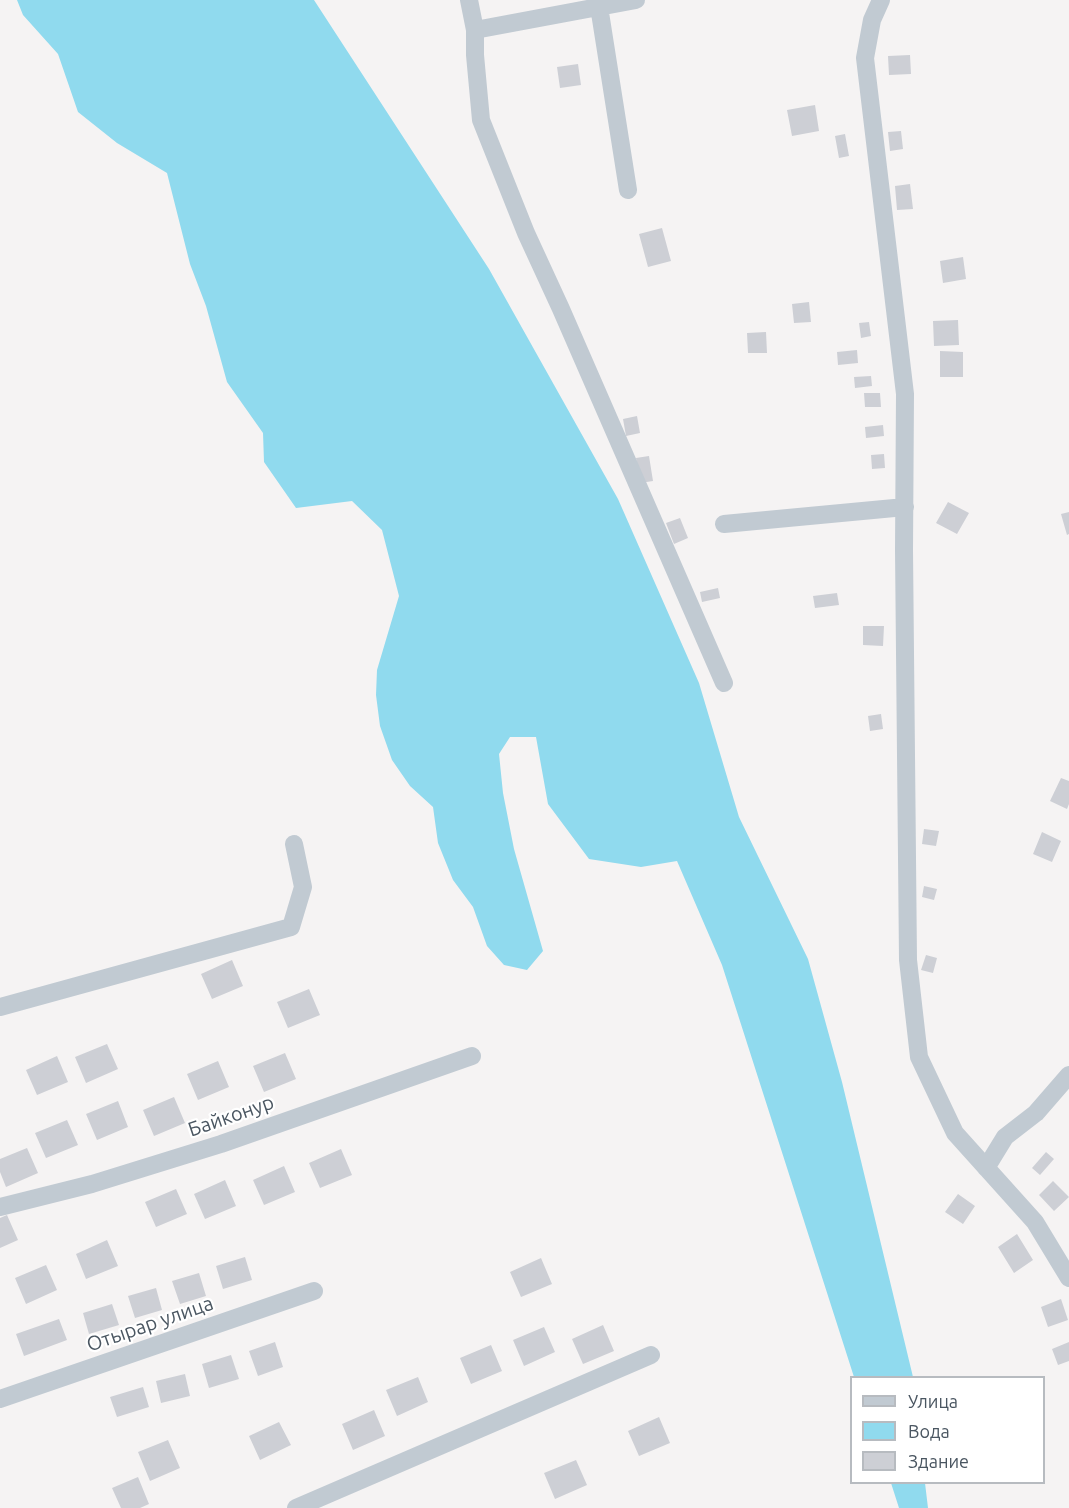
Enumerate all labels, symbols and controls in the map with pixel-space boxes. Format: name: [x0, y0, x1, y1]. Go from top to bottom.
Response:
street label: Байконур: [185, 1090, 277, 1142]
street label: Отырар улица: [84, 1291, 216, 1357]
legend: [850, 1376, 1045, 1484]
text: Улица: [908, 1391, 958, 1411]
text: Вода: [908, 1421, 950, 1441]
text: Здание: [908, 1451, 969, 1471]

